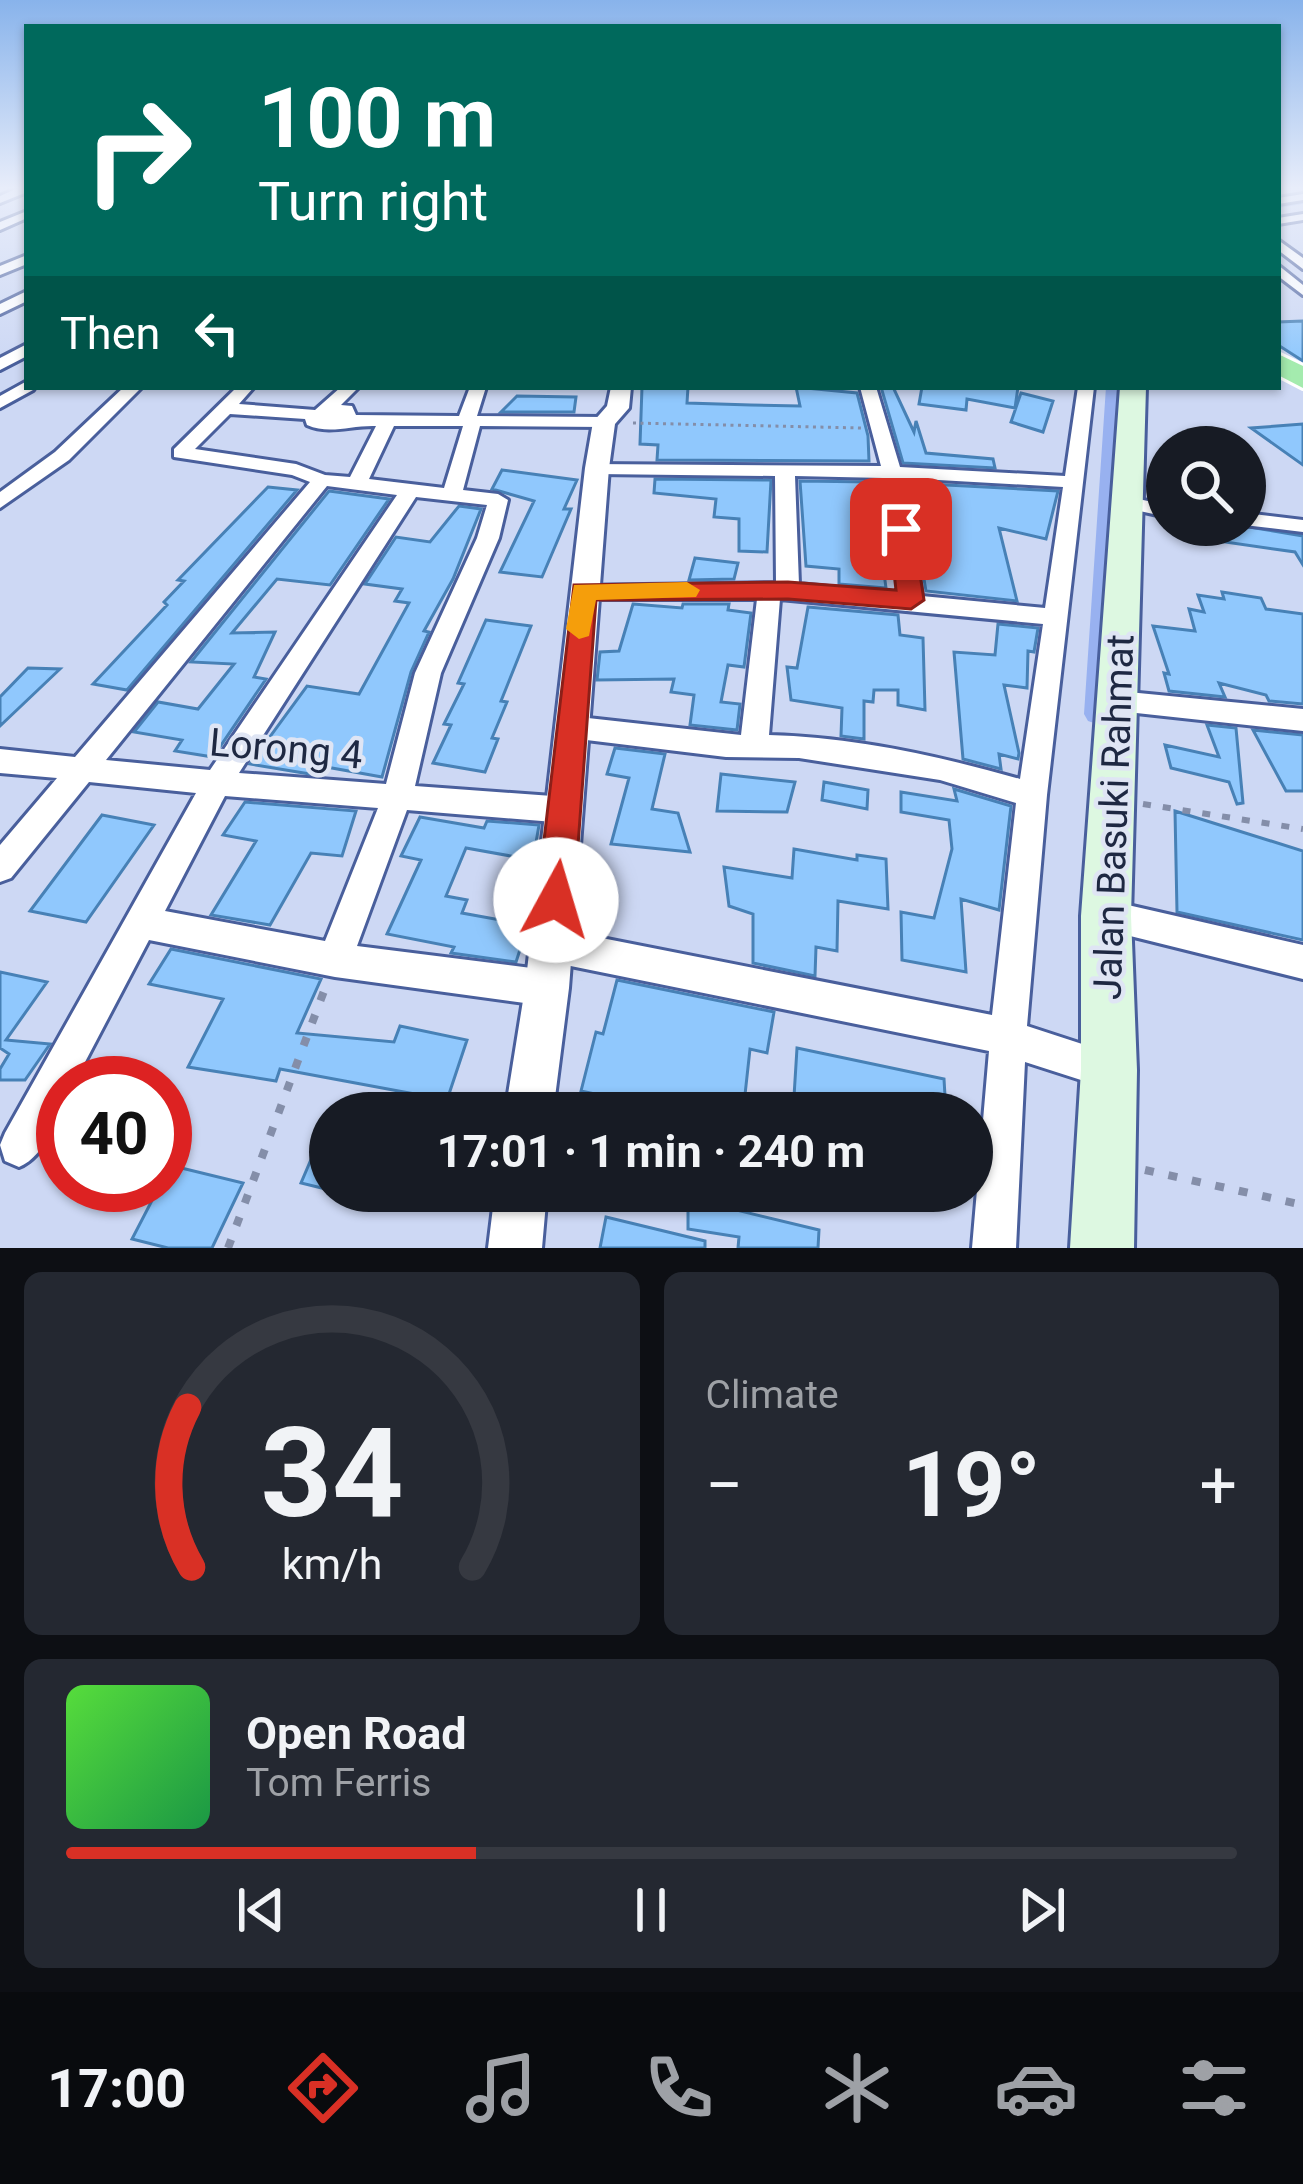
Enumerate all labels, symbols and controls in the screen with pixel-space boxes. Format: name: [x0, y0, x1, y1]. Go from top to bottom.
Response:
text: 100 m: [258, 69, 496, 168]
icon: right: [60, 72, 216, 228]
text: Turn right: [258, 170, 488, 233]
icon: left: [184, 300, 250, 366]
text: Then: [60, 307, 160, 360]
map controls: [1146, 426, 1266, 546]
button: search: [1146, 426, 1266, 546]
pin: [850, 478, 952, 580]
icon: arrive: [868, 496, 934, 562]
street label: Jalan Basuki Rahmat: [1085, 634, 1143, 1000]
street label: Lorong 4: [208, 719, 364, 779]
position arrow: [493, 837, 619, 963]
speed limit sign: 40: [36, 1056, 192, 1212]
text: 17:01 · 1 min · 240 m: [437, 1125, 865, 1178]
text: Climate: [706, 1372, 839, 1418]
text: 34: [260, 1400, 403, 1546]
text: 19°: [902, 1433, 1041, 1538]
text: −: [706, 1447, 743, 1524]
text: +: [1200, 1447, 1237, 1524]
text: km/h: [281, 1538, 382, 1588]
text: Open Road: [246, 1707, 467, 1760]
text: Tom Ferris: [246, 1760, 431, 1806]
icon: previous: [228, 1877, 294, 1943]
icon: pause: [618, 1877, 684, 1943]
icon: next: [1009, 1877, 1075, 1943]
icon: directions: [281, 2046, 365, 2130]
icon: music: [459, 2046, 543, 2130]
icon: phone: [637, 2046, 721, 2130]
icon: climate: [815, 2046, 899, 2130]
icon: car: [994, 2046, 1078, 2130]
icon: filters: [1172, 2046, 1256, 2130]
text: 17:00: [47, 2057, 186, 2120]

